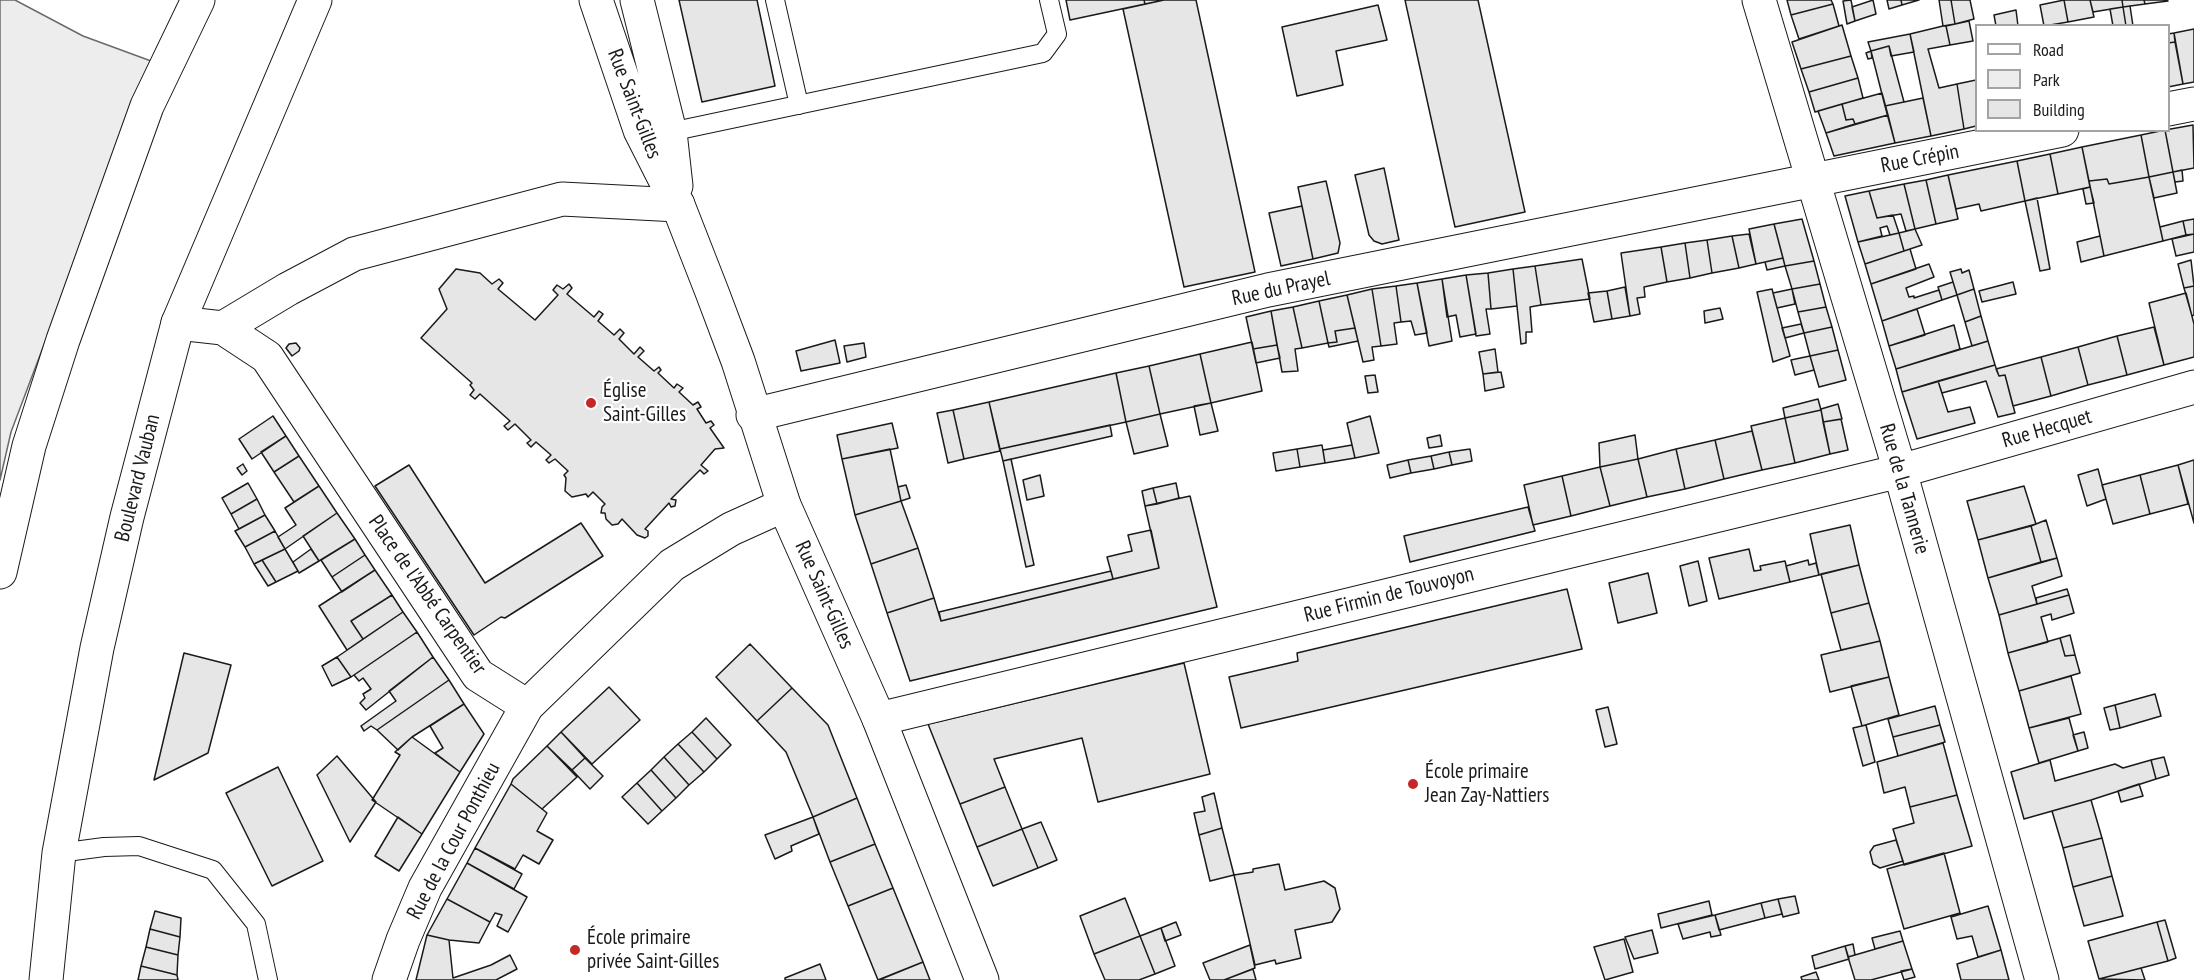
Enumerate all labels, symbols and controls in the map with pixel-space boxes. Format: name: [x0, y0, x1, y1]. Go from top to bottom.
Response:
legend: [1975, 24, 2170, 132]
text: Road: [2033, 38, 2064, 61]
street label: Rue Saint-Gilles: [602, 46, 666, 162]
text: Park: [2033, 68, 2060, 91]
text: Building: [2033, 98, 2085, 121]
street label: Rue Crépin: [1879, 139, 1961, 179]
street label: Rue du Prayel: [1230, 266, 1332, 312]
place label: Église Saint-Gilles: [603, 378, 686, 428]
marker: Église Saint-Gilles: [584, 396, 598, 410]
street label: Rue Hecquet: [1999, 404, 2095, 454]
street label: Boulevard Vauban: [110, 412, 166, 544]
street label: Rue de la Tannerie: [1873, 421, 1935, 557]
street label: Place de l'Abbé Carpentier: [363, 511, 491, 679]
street label: Rue Saint-Gilles: [789, 537, 859, 653]
street label: Rue Firmin de Touvoyon: [1302, 562, 1476, 628]
street label: Rue de la Cour Ponthieu: [402, 758, 506, 924]
place label: École primaire Jean Zay-Nattiers: [1425, 759, 1549, 809]
marker: École primaire Jean Zay-Nattiers: [1406, 777, 1420, 791]
place label: École primaire privée Saint-Gilles: [587, 925, 719, 975]
marker: École primaire privée Saint-Gilles: [568, 943, 582, 957]

